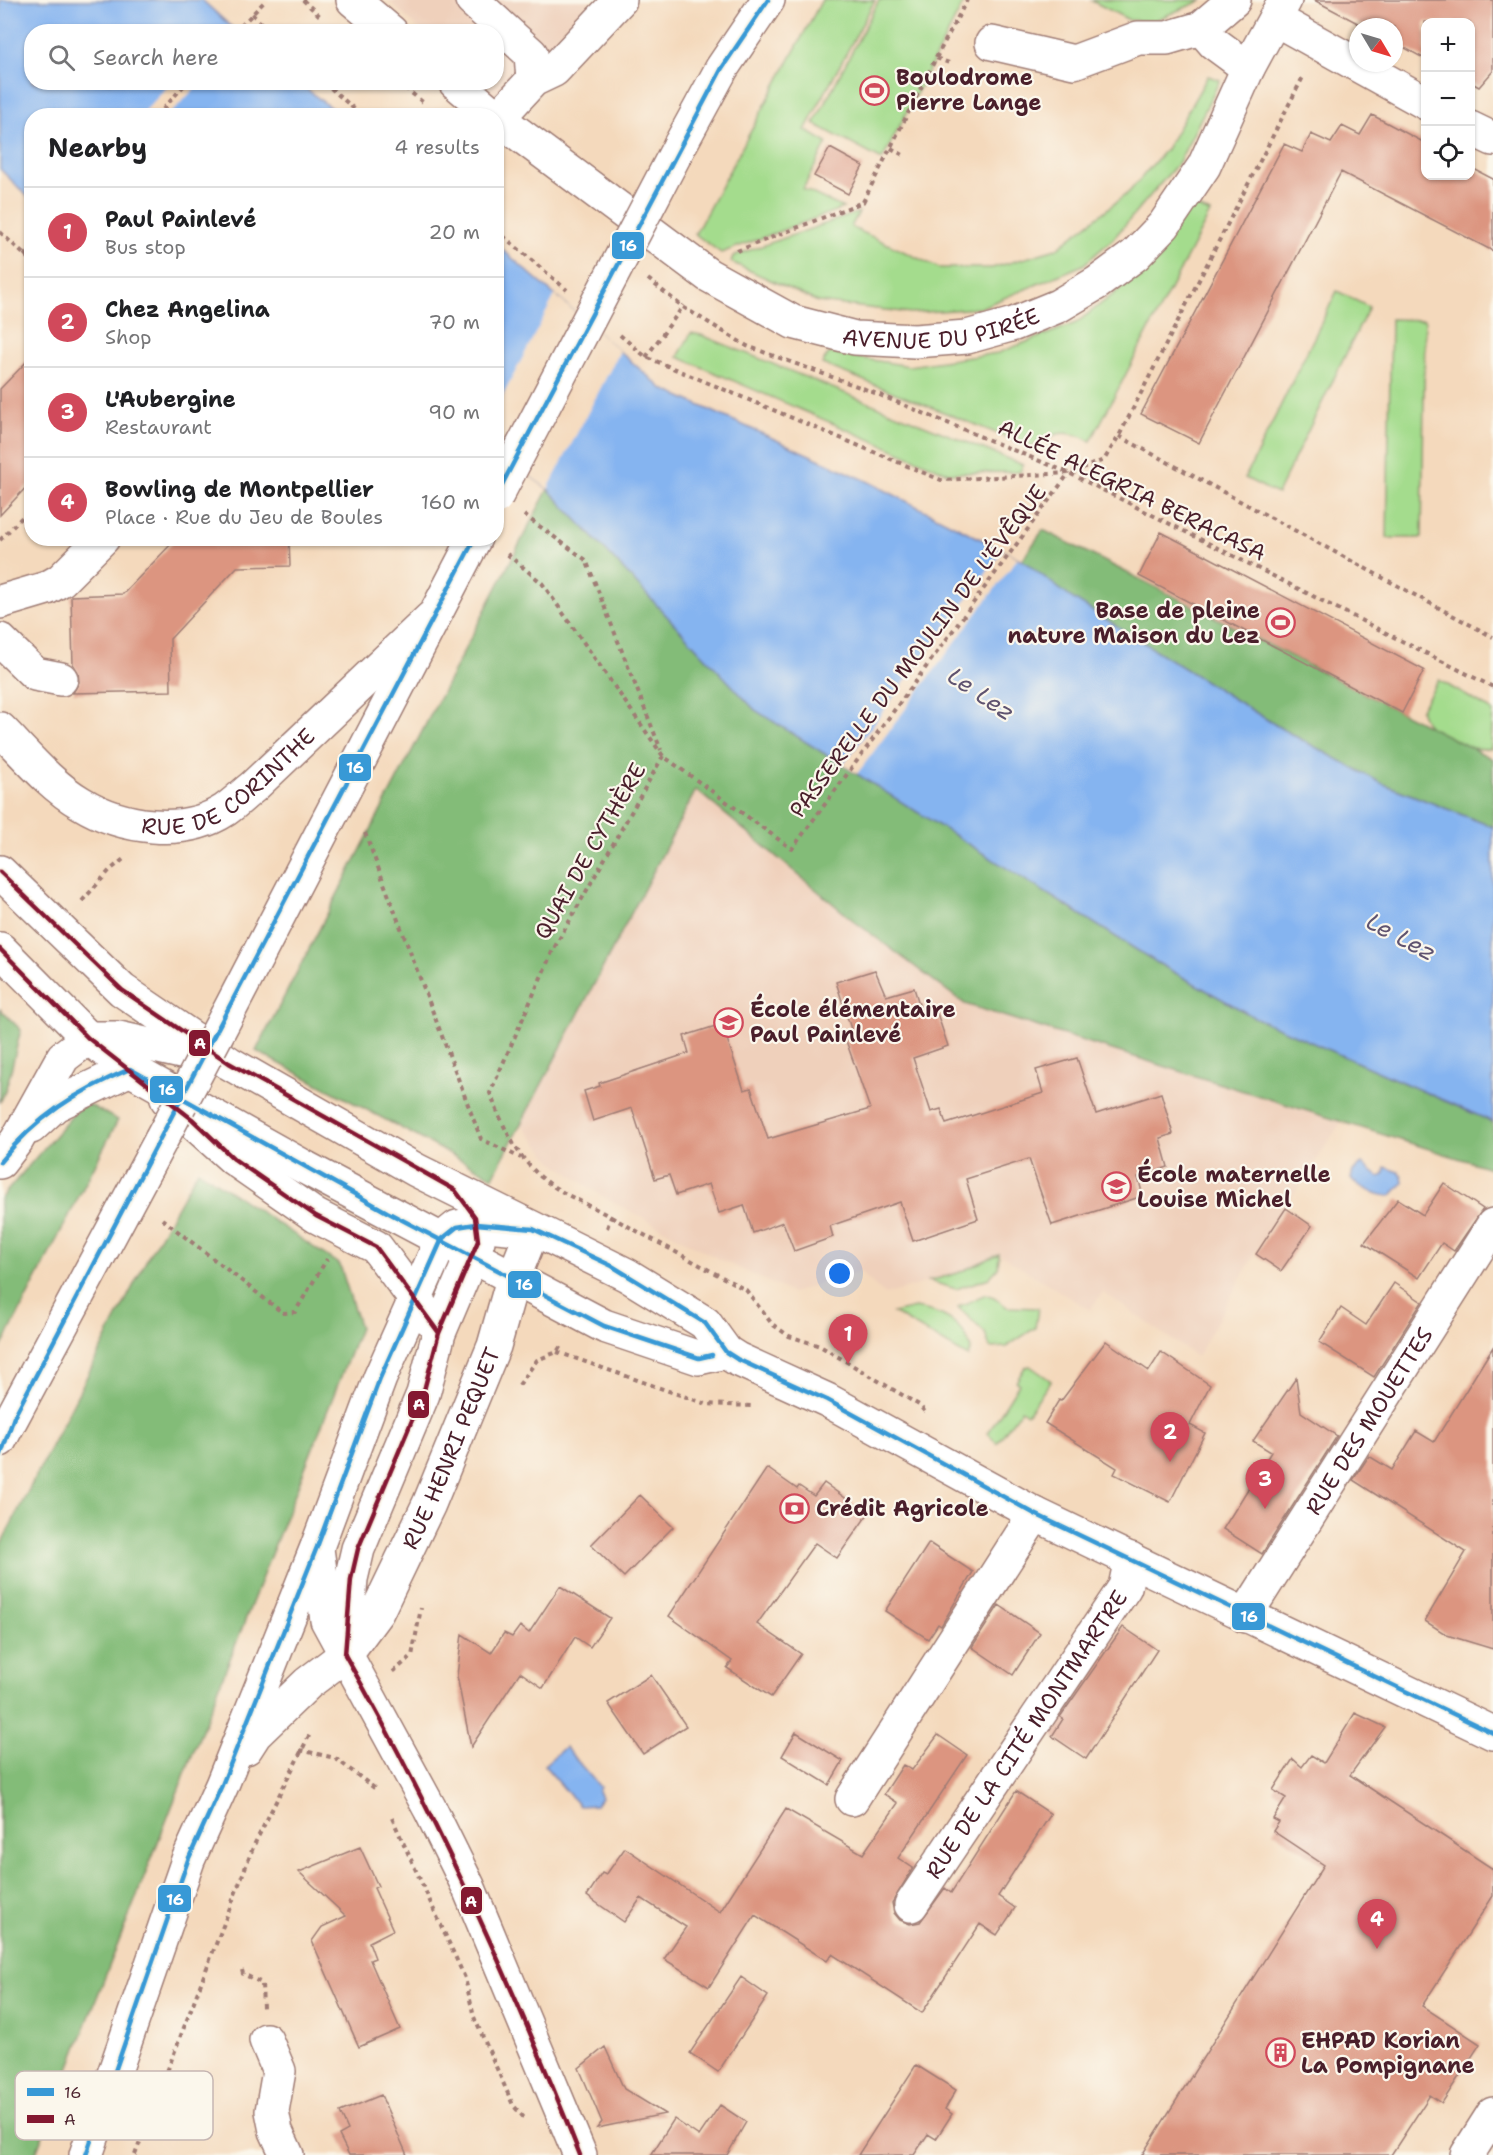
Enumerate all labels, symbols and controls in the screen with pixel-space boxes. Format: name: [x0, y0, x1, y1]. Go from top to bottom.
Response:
north arrow: [1349, 18, 1403, 72]
map controls: [1421, 18, 1475, 180]
button: +: [1421, 18, 1475, 72]
search box: [24, 24, 504, 90]
icon: search: [45, 41, 78, 74]
text: Search here: [93, 43, 219, 72]
place label: Boulodrome Pierre Lange: [896, 63, 1041, 117]
button: −: [1421, 72, 1475, 126]
sports icon: Boulodrome Pierre Lange: [859, 74, 891, 106]
button: locate: [1421, 126, 1475, 180]
text: Nearby: [48, 130, 147, 165]
text: 4 results: [394, 134, 480, 160]
text: Paul Painlevé: [105, 205, 256, 234]
text: 1: [63, 219, 72, 245]
text: 20 m: [429, 219, 480, 245]
line badge: 16: [611, 231, 645, 260]
text: Bus stop: [105, 234, 186, 260]
text: 16: [619, 235, 637, 256]
text: Chez Angelina: [105, 295, 270, 324]
street label: AVENUE DU PIRÉE: [839, 301, 1044, 356]
text: 2: [61, 309, 75, 335]
text: 70 m: [428, 309, 480, 335]
text: Shop: [105, 324, 152, 350]
text: L'Aubergine: [105, 385, 236, 414]
text: 3: [61, 399, 75, 425]
text: 90 m: [428, 399, 480, 425]
street label: ALLÉE ALEGRIA BERACASA: [993, 412, 1271, 568]
text: Restaurant: [105, 414, 212, 440]
text: Bowling de Montpellier: [105, 475, 374, 504]
street label: PASSERELLE DU MOULIN DE L'ÉVÊQUE: [783, 478, 1053, 824]
text: 4: [61, 489, 75, 515]
text: 160 m: [421, 489, 480, 515]
text: Place · Rue du Jeu de Boules: [105, 504, 383, 530]
place label: Base de pleine nature Maison du Lez: [1008, 596, 1260, 650]
sports icon: Base de pleine nature Maison du Lez: [1265, 607, 1297, 639]
water label: Le Lez: [941, 660, 1021, 728]
street label: RUE DE CORINTHE: [140, 722, 321, 841]
line badge: 16: [338, 753, 372, 782]
text: 16: [346, 757, 364, 778]
street label: QUAI DE CYTHÈRE: [528, 757, 652, 945]
water label: Le Lez: [1360, 905, 1442, 969]
place label: École élémentaire Paul Painlevé: [750, 993, 956, 1049]
school or university icon: École élémentaire Paul Painlevé: [713, 1006, 745, 1038]
line badge: A: [188, 1029, 211, 1057]
text: A: [194, 1033, 206, 1054]
line badge: 16: [149, 1075, 184, 1104]
text: 16: [158, 1079, 176, 1100]
place label: École maternelle Louise Michel: [1137, 1158, 1331, 1214]
school or university icon: École maternelle Louise Michel: [1100, 1171, 1132, 1203]
your location: [825, 1259, 854, 1288]
line badge: 16: [507, 1270, 542, 1299]
text: 16: [515, 1274, 533, 1295]
pin: 1: [828, 1314, 868, 1364]
street label: RUE DES MOUETTES: [1298, 1322, 1439, 1520]
street label: RUE HENRI PEQUET: [395, 1343, 507, 1554]
line badge: A: [407, 1390, 430, 1419]
text: A: [413, 1394, 425, 1415]
pin: 2: [1150, 1412, 1190, 1462]
pin: 3: [1246, 1460, 1284, 1509]
bank icon: Crédit Agricole: [779, 1492, 811, 1524]
place label: Crédit Agricole: [816, 1494, 989, 1523]
street label: RUE DE LA CITÉ MONTMARTRE: [919, 1584, 1133, 1884]
line badge: 16: [1231, 1602, 1266, 1631]
text: 16: [1240, 1606, 1258, 1627]
line badge: 16: [157, 1884, 192, 1913]
line badge: A: [460, 1886, 483, 1915]
text: 16: [166, 1889, 184, 1910]
text: A: [465, 1891, 477, 1912]
pin: 4: [1358, 1900, 1396, 1949]
place label: EHPAD Korian La Pompignane: [1301, 2026, 1475, 2080]
building icon: EHPAD Korian La Pompignane: [1264, 2037, 1296, 2069]
legend: [15, 2071, 213, 2140]
text: 16: [64, 2082, 81, 2103]
text: A: [64, 2109, 76, 2130]

